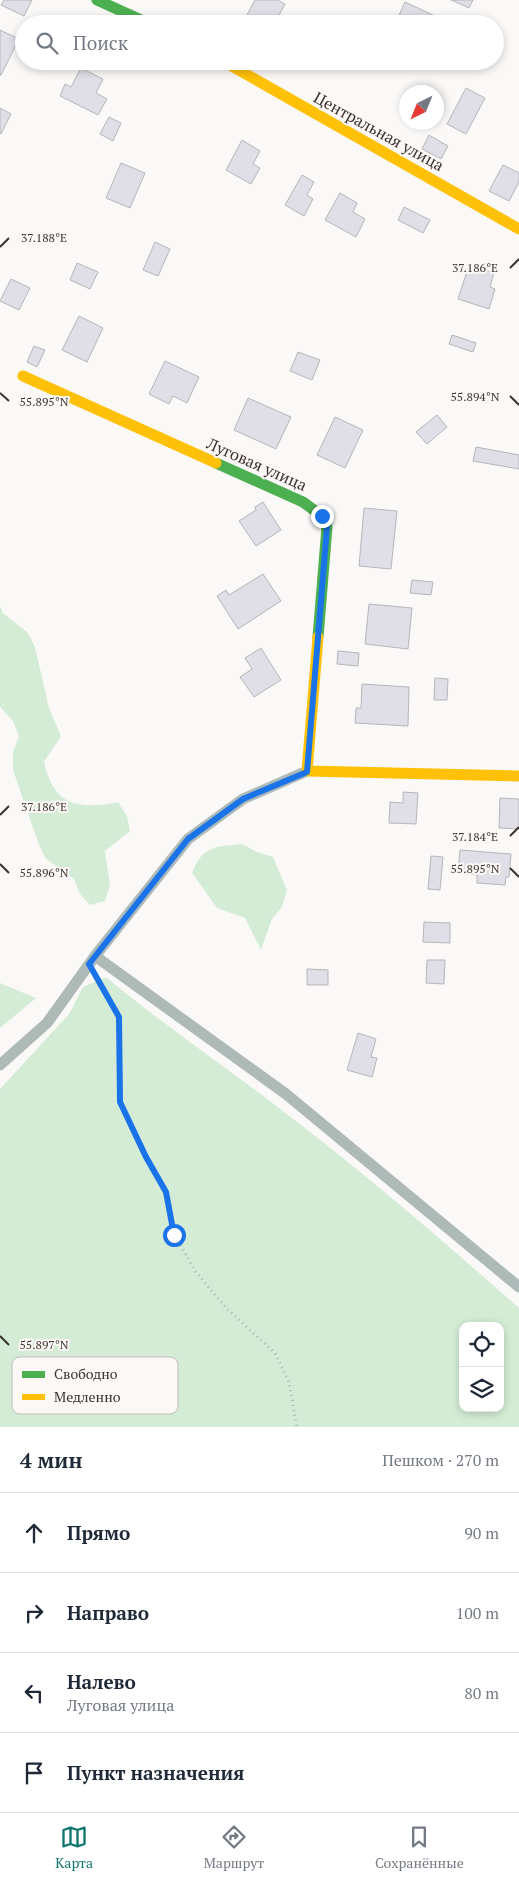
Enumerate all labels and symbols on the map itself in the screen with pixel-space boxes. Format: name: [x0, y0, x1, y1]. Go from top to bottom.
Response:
north arrow: [399, 85, 444, 130]
street label: Центральная улица: [310, 86, 448, 176]
text: 37.188°E: [21, 230, 67, 245]
text: 37.186°E: [452, 260, 498, 275]
text: 55.894°N: [450, 389, 500, 404]
text: 55.895°N: [19, 394, 69, 409]
street label: Луговая улица: [203, 432, 310, 496]
route end: [311, 505, 334, 528]
text: 37.186°E: [21, 799, 67, 814]
text: 37.184°E: [452, 829, 498, 844]
text: 55.895°N: [450, 861, 500, 876]
text: 55.896°N: [19, 865, 69, 880]
route start: [163, 1224, 186, 1247]
text: 55.897°N: [19, 1337, 69, 1352]
legend: [12, 1357, 178, 1414]
text: Свободно: [54, 1364, 118, 1383]
text: Медленно: [54, 1387, 121, 1406]

